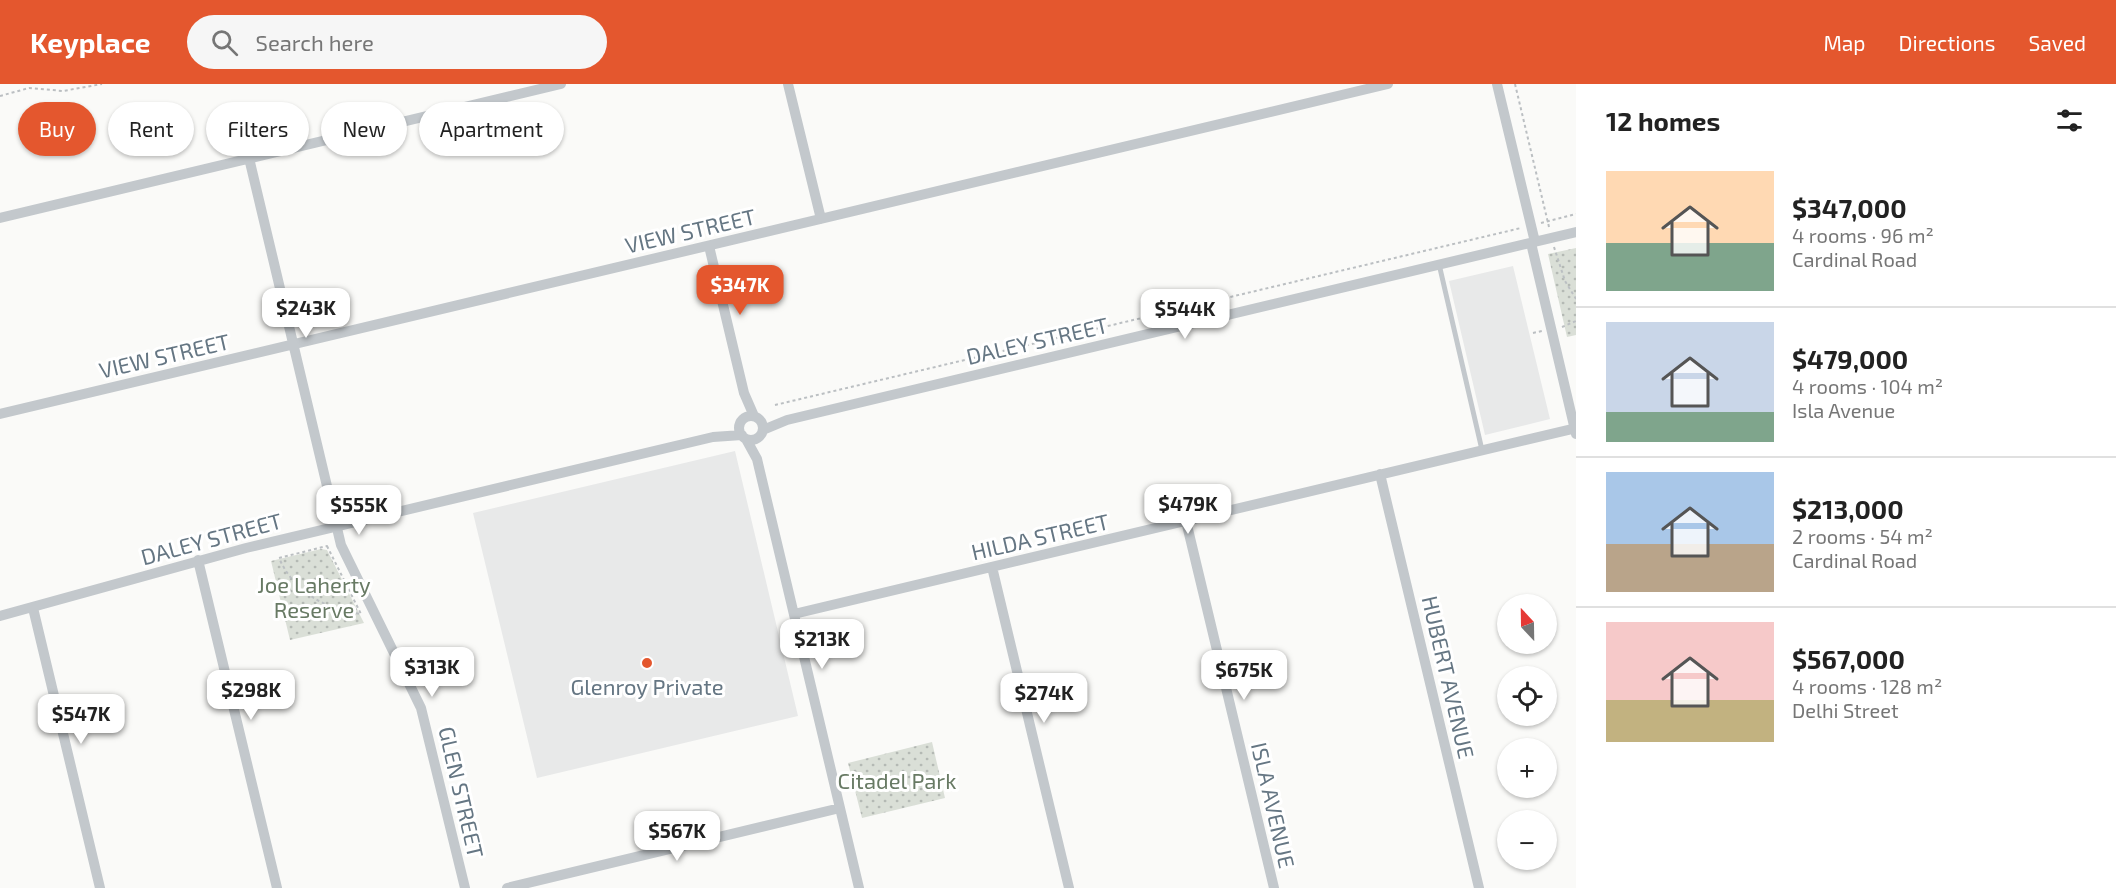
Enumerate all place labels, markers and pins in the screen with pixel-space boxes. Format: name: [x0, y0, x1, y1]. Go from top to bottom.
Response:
pin: $347K: [698, 265, 782, 316]
pin: $243K: [264, 288, 348, 339]
pin: $544K: [1143, 289, 1227, 340]
pin: $479K: [1146, 484, 1230, 535]
pin: $555K: [317, 485, 401, 536]
pin: $213K: [780, 619, 864, 670]
pin: $313K: [390, 647, 474, 698]
pin: $675K: [1202, 650, 1286, 701]
marker: Glenroy Private: [640, 656, 654, 670]
pin: $298K: [209, 670, 293, 721]
place label: Glenroy Private: [571, 673, 724, 699]
pin: $274K: [1002, 673, 1086, 724]
pin: $547K: [39, 694, 123, 745]
pin: $567K: [635, 811, 719, 862]

